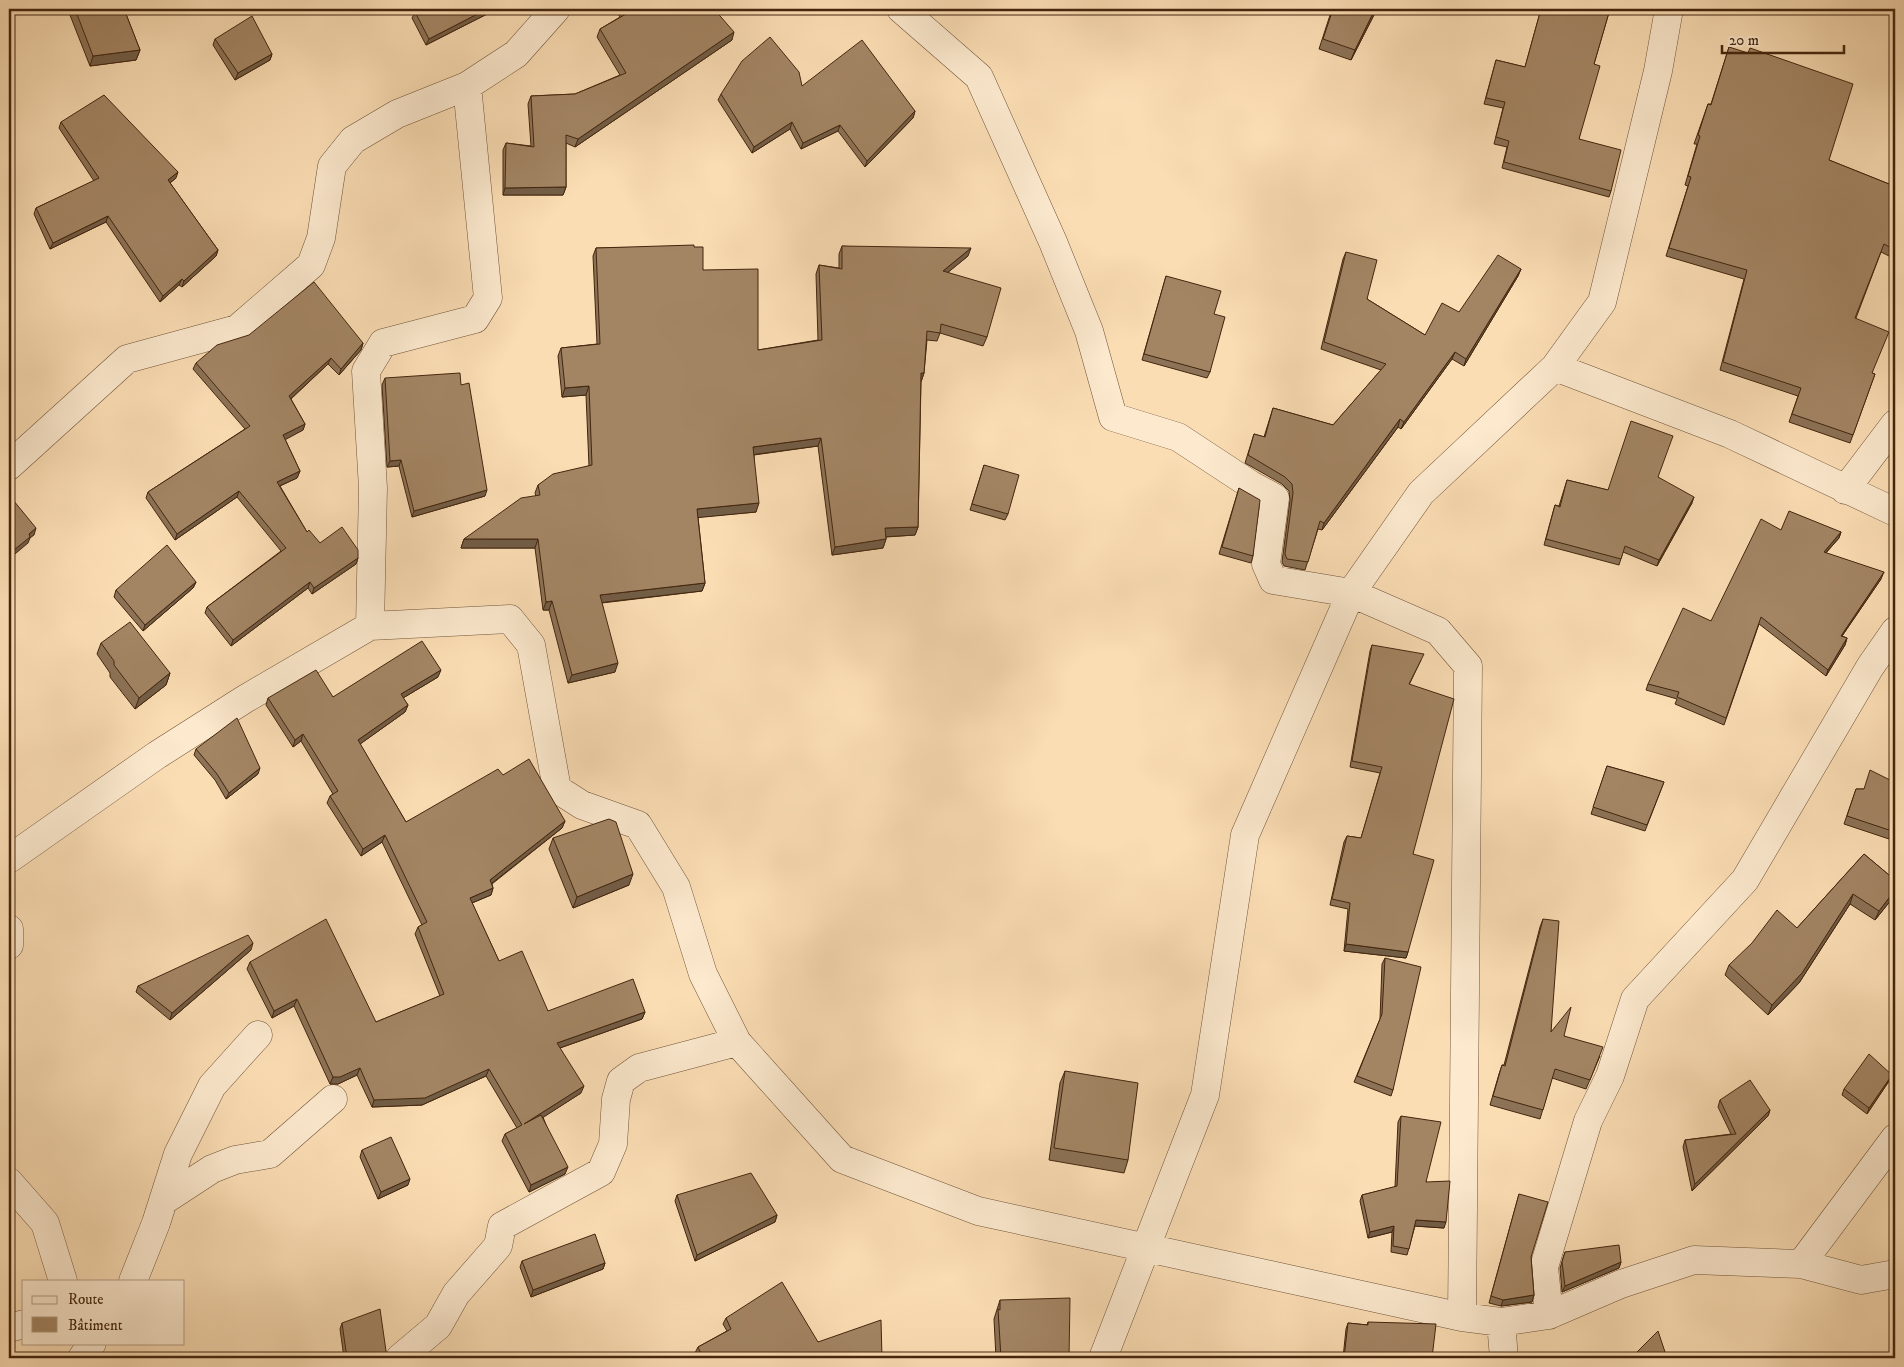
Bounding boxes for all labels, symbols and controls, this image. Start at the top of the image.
scale bar [1722,22,1844,54]
text: 20 m [1729,31,1759,50]
legend [22,1280,185,1344]
text: Route [68,1290,103,1309]
text: Bâtiment [68,1316,123,1335]

